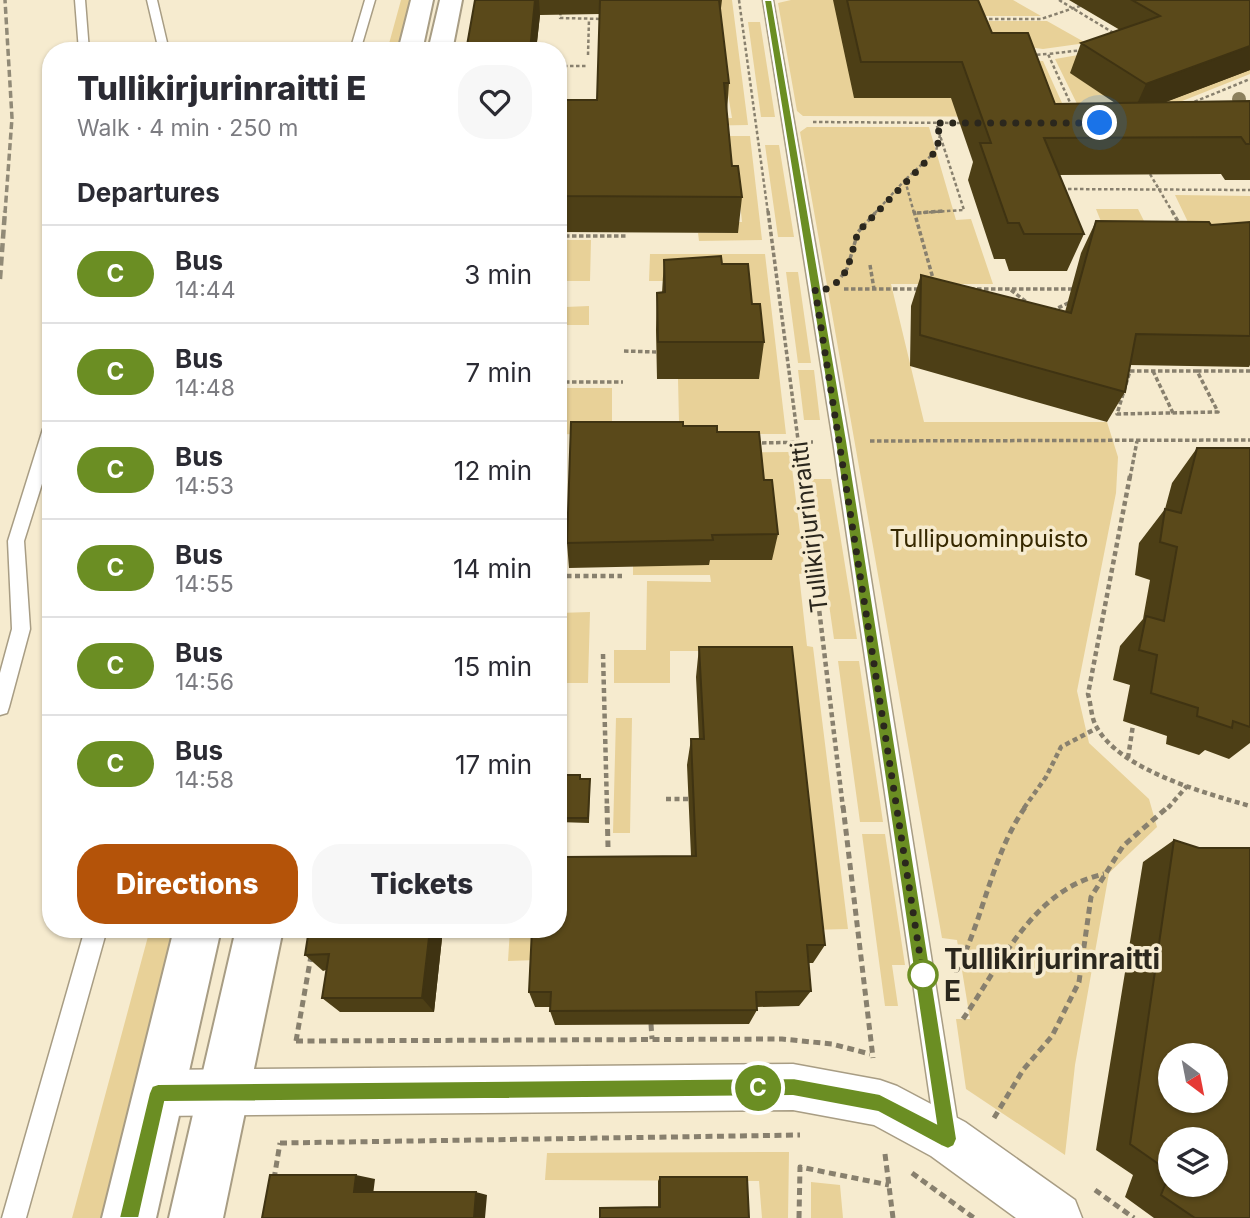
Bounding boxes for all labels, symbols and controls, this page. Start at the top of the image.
button: heart [458,65,532,139]
text: Tullikirjurinraitti E [77,68,366,108]
your location [1082,105,1117,140]
text: Walk · 4 min · 250 m [77,114,299,142]
text: Departures [77,177,220,208]
text: Bus [175,245,223,276]
text: C [107,259,124,288]
text: 3 min [464,259,532,290]
text: 14:44 [175,276,236,304]
text: Bus [175,343,223,374]
text: C [107,357,124,386]
text: 7 min [466,357,532,388]
text: 14:48 [175,374,235,402]
street label: Tullikirjurinraitti [784,440,834,614]
text: Bus [175,441,223,472]
text: C [107,455,124,484]
text: 12 min [454,455,532,486]
text: 14:53 [175,472,234,500]
park label: Tullipuominpuisto [889,524,1089,553]
text: Bus [175,539,223,570]
text: C [107,553,124,582]
text: 14 min [453,553,532,584]
text: 14:55 [175,570,234,598]
text: Bus [175,637,223,668]
text: C [107,651,124,680]
text: 15 min [454,651,532,682]
text: 14:56 [175,668,234,696]
text: Bus [175,735,223,766]
text: C [107,749,124,778]
text: 17 min [455,749,532,780]
text: 14:58 [175,766,234,794]
button: Directions [77,844,298,924]
button: Tickets [312,844,532,924]
place label: Tullikirjurinraitti E [944,942,1160,1008]
marker: Tullikirjurinraitti E [908,960,938,990]
north arrow [1158,1043,1228,1113]
map controls [1158,1043,1228,1197]
line badge: C [735,1065,781,1111]
text: C [749,1073,767,1102]
button: layers [1158,1127,1228,1197]

